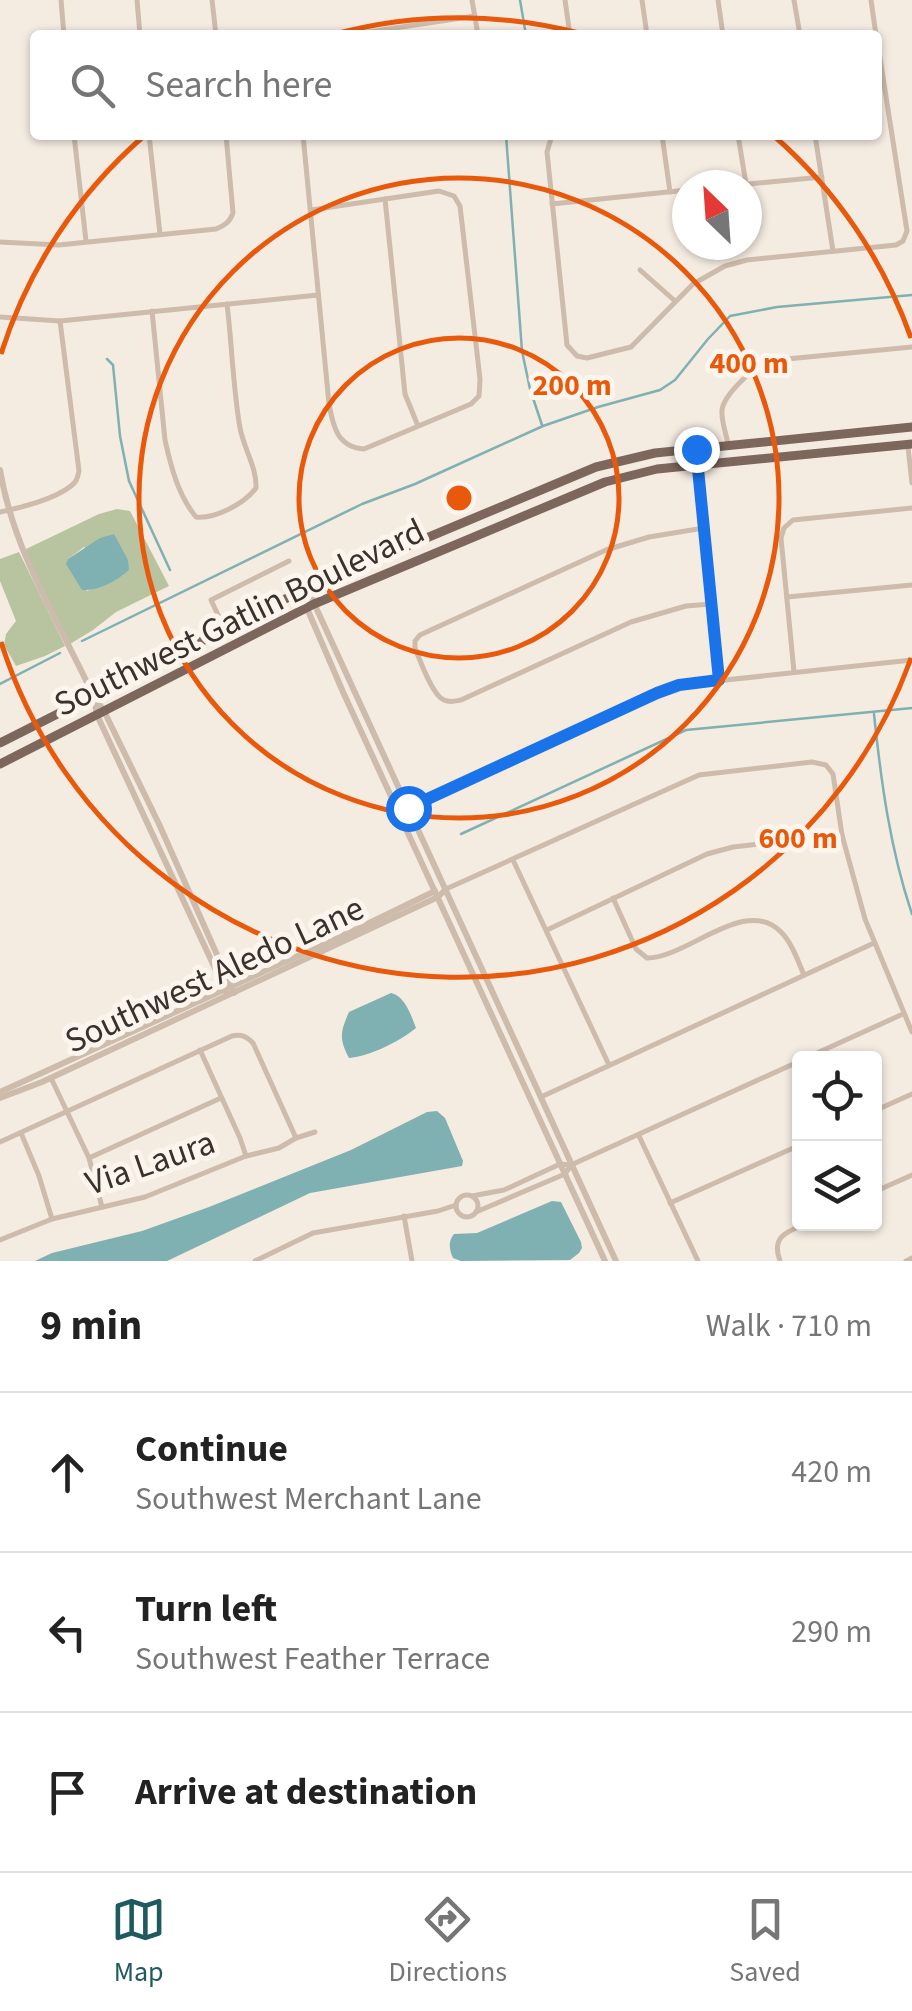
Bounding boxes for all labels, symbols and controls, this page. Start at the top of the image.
search box [30,30,882,140]
icon: search [65,58,120,113]
text: Search here [145,58,332,112]
north arrow [672,170,762,260]
text: 400 m [709,342,789,385]
text: 200 m [532,364,612,407]
route end [674,427,720,473]
centre of rings [441,480,477,516]
street label: Southwest Gatlin Boulevard [46,506,433,729]
route start [386,786,432,832]
text: 600 m [758,817,838,860]
street label: Southwest Aledo Lane [57,884,372,1066]
map controls [792,1051,882,1231]
button: locate [792,1051,882,1141]
street label: Via Laura [79,1118,222,1208]
button: layers [792,1141,882,1231]
text: 9 min [40,1296,142,1356]
text: Walk · 710 m [706,1303,872,1349]
text: Continue [135,1422,288,1476]
icon: ahead [40,1445,95,1500]
text: 420 m [791,1449,872,1495]
text: Southwest Merchant Lane [135,1476,482,1522]
text: Turn left [135,1582,277,1636]
icon: left [40,1605,95,1660]
text: 290 m [791,1609,872,1655]
text: Southwest Feather Terrace [135,1636,490,1682]
icon: arrive [40,1765,95,1820]
text: Arrive at destination [135,1765,477,1819]
tab: Map [111,1892,166,1992]
tab: Directions [389,1892,507,1992]
tab: Saved [729,1892,801,1992]

